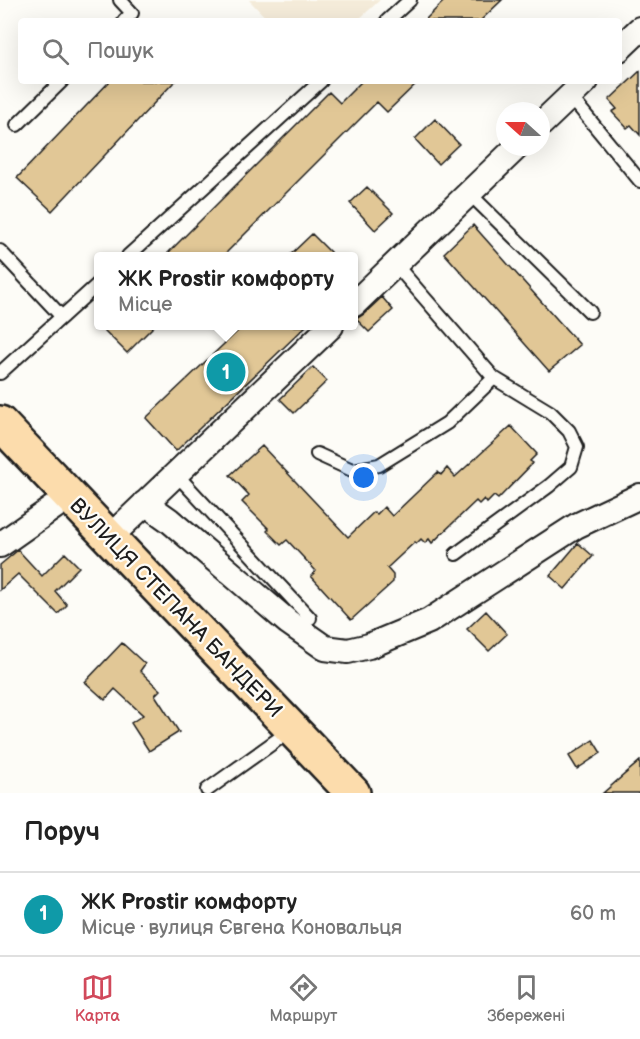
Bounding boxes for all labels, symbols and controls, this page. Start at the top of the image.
search box [18,18,622,84]
icon: search [39,35,72,68]
text: Пошук [87,38,154,65]
north arrow [496,102,550,156]
popup [94,252,358,330]
text: ЖК Prostir комфорту [118,266,334,293]
text: Місце [118,293,172,317]
pin: 1 [206,350,246,394]
your location [349,463,378,492]
street label: ВУЛИЦЯ СТЕПАНА БАНДЕРИ [64,493,288,723]
text: Поруч [24,817,100,848]
text: ЖК Prostir комфорту [81,889,297,916]
text: 1 [39,902,48,926]
text: 60 m [570,902,616,926]
text: Місце · вулиця Євгена Коновальця [81,916,402,940]
tab: Карта [75,971,120,1026]
tab: Маршрут [269,971,338,1026]
tab: Збережені [487,971,565,1026]

